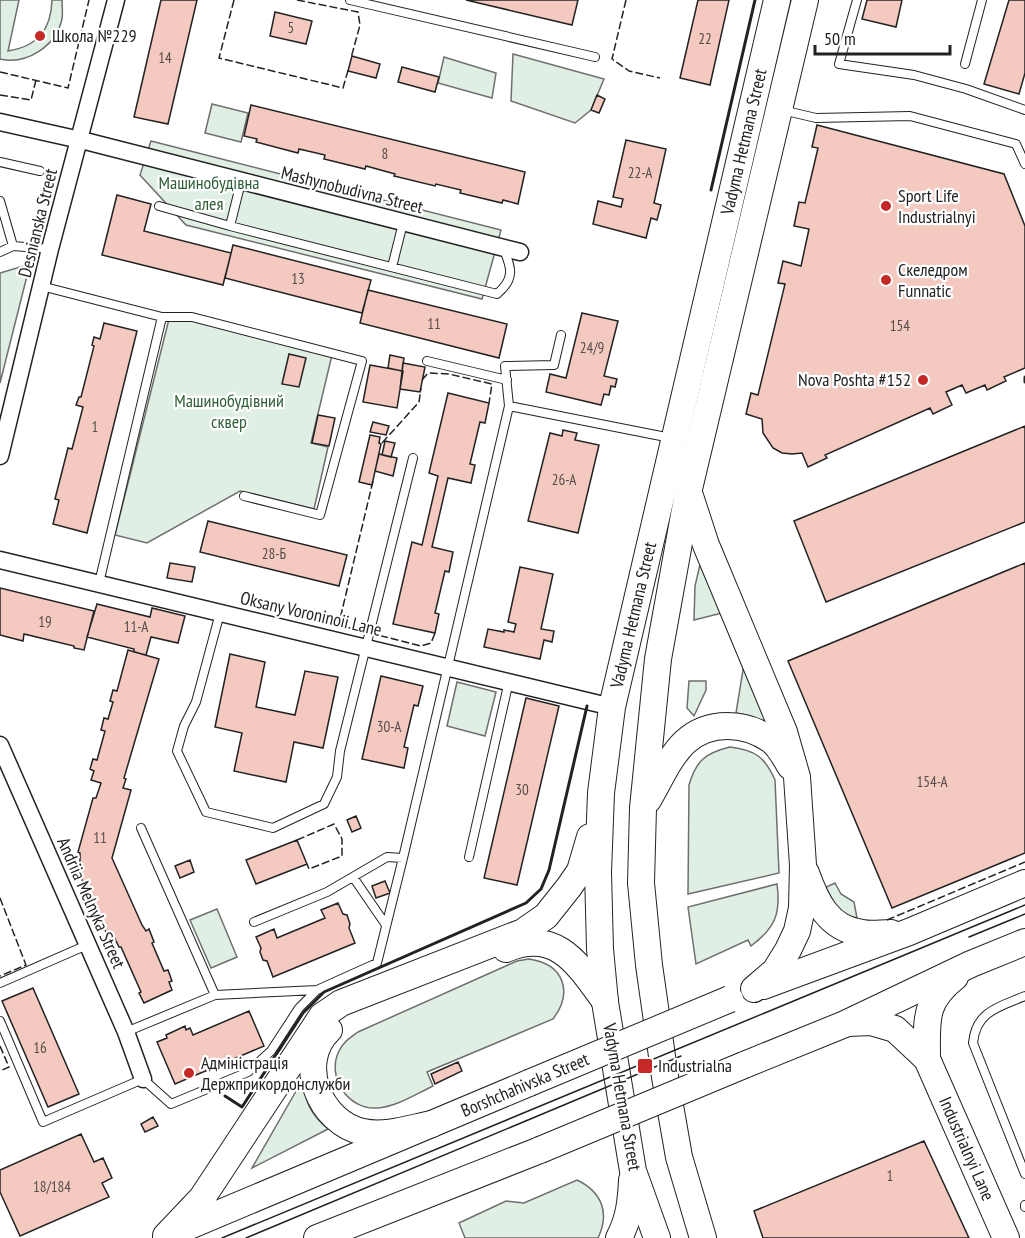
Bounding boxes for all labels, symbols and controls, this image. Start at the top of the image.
house number: 5 [288,18,294,37]
scale bar [815,18,950,56]
place label: Школа №229 [52,24,137,47]
text: 50 m [824,27,856,50]
marker: Школа №229 [33,29,47,43]
house number: 22 [698,29,712,48]
house number: 14 [158,48,172,67]
street label: Vadyma Hetmana Street [715,66,772,218]
house number: 8 [382,144,388,163]
street label: Mashynobudivna Street [279,161,426,218]
house number: 22-А [628,163,653,182]
street label: Desnianska Street [13,166,62,280]
park label: Машинобудівна алея [158,171,260,215]
place label: Sport Life Industrialnyi [898,184,976,228]
marker: Sport Life Industrialnyi [879,199,893,213]
place label: Скеледром Funnatic [898,258,968,302]
house number: 13 [291,269,305,288]
marker: Скеледром Funnatic [879,273,893,287]
house number: 11 [427,314,441,333]
house number: 154 [890,316,910,335]
house number: 24/9 [580,338,604,357]
place label: Nova Poshta #152 [798,368,911,391]
marker: Nova Poshta #152 [916,373,930,387]
park label: Машинобудівний сквер [174,389,284,433]
house number: 1 [92,417,98,436]
house number: 26-А [552,470,577,489]
street label: Vadyma Hetmana Street [605,539,661,691]
house number: 28-Б [262,544,287,563]
street label: Oksany Voroninoii Lane [238,586,384,641]
house number: 19 [38,612,52,631]
house number: 11-А [124,617,149,636]
house number: 30-А [377,717,402,736]
house number: 154-А [916,772,949,791]
house number: 30 [515,780,529,799]
house number: 11 [93,828,107,847]
street label: Andriia Melnyka Street [52,834,131,972]
street label: Vadyma Hetmana Street [598,1020,647,1172]
house number: 16 [33,1038,47,1057]
street label: Borshchahivska Street [457,1047,592,1122]
place label: Адміністрація Держприкордонслужби [201,1051,350,1095]
place label: Industrialna [658,1054,732,1077]
marker: Industrialna [636,1057,654,1075]
marker: Адміністрація Держприкордонслужби [182,1066,196,1080]
street label: Industrialnyi Lane [934,1093,1000,1204]
house number: 1 [887,1166,893,1185]
house number: 18/184 [33,1177,71,1196]

